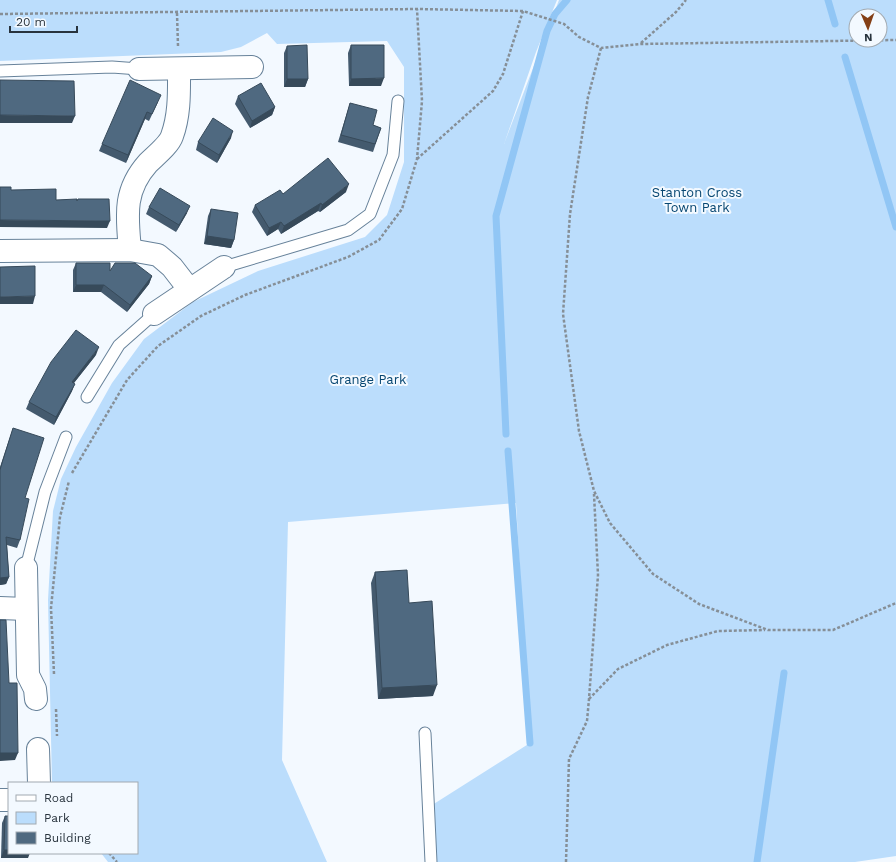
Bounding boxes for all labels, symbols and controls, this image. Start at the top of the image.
scale bar [10,8,77,34]
north arrow [848,8,888,48]
text: 20 m [16,15,46,29]
text: N [864,31,873,44]
park label: Stanton Cross Town Park [652,185,742,215]
park label: Grange Park [330,372,407,387]
legend [8,782,138,854]
text: Road [44,791,73,805]
text: Park [44,811,70,825]
text: Building [44,831,91,845]

